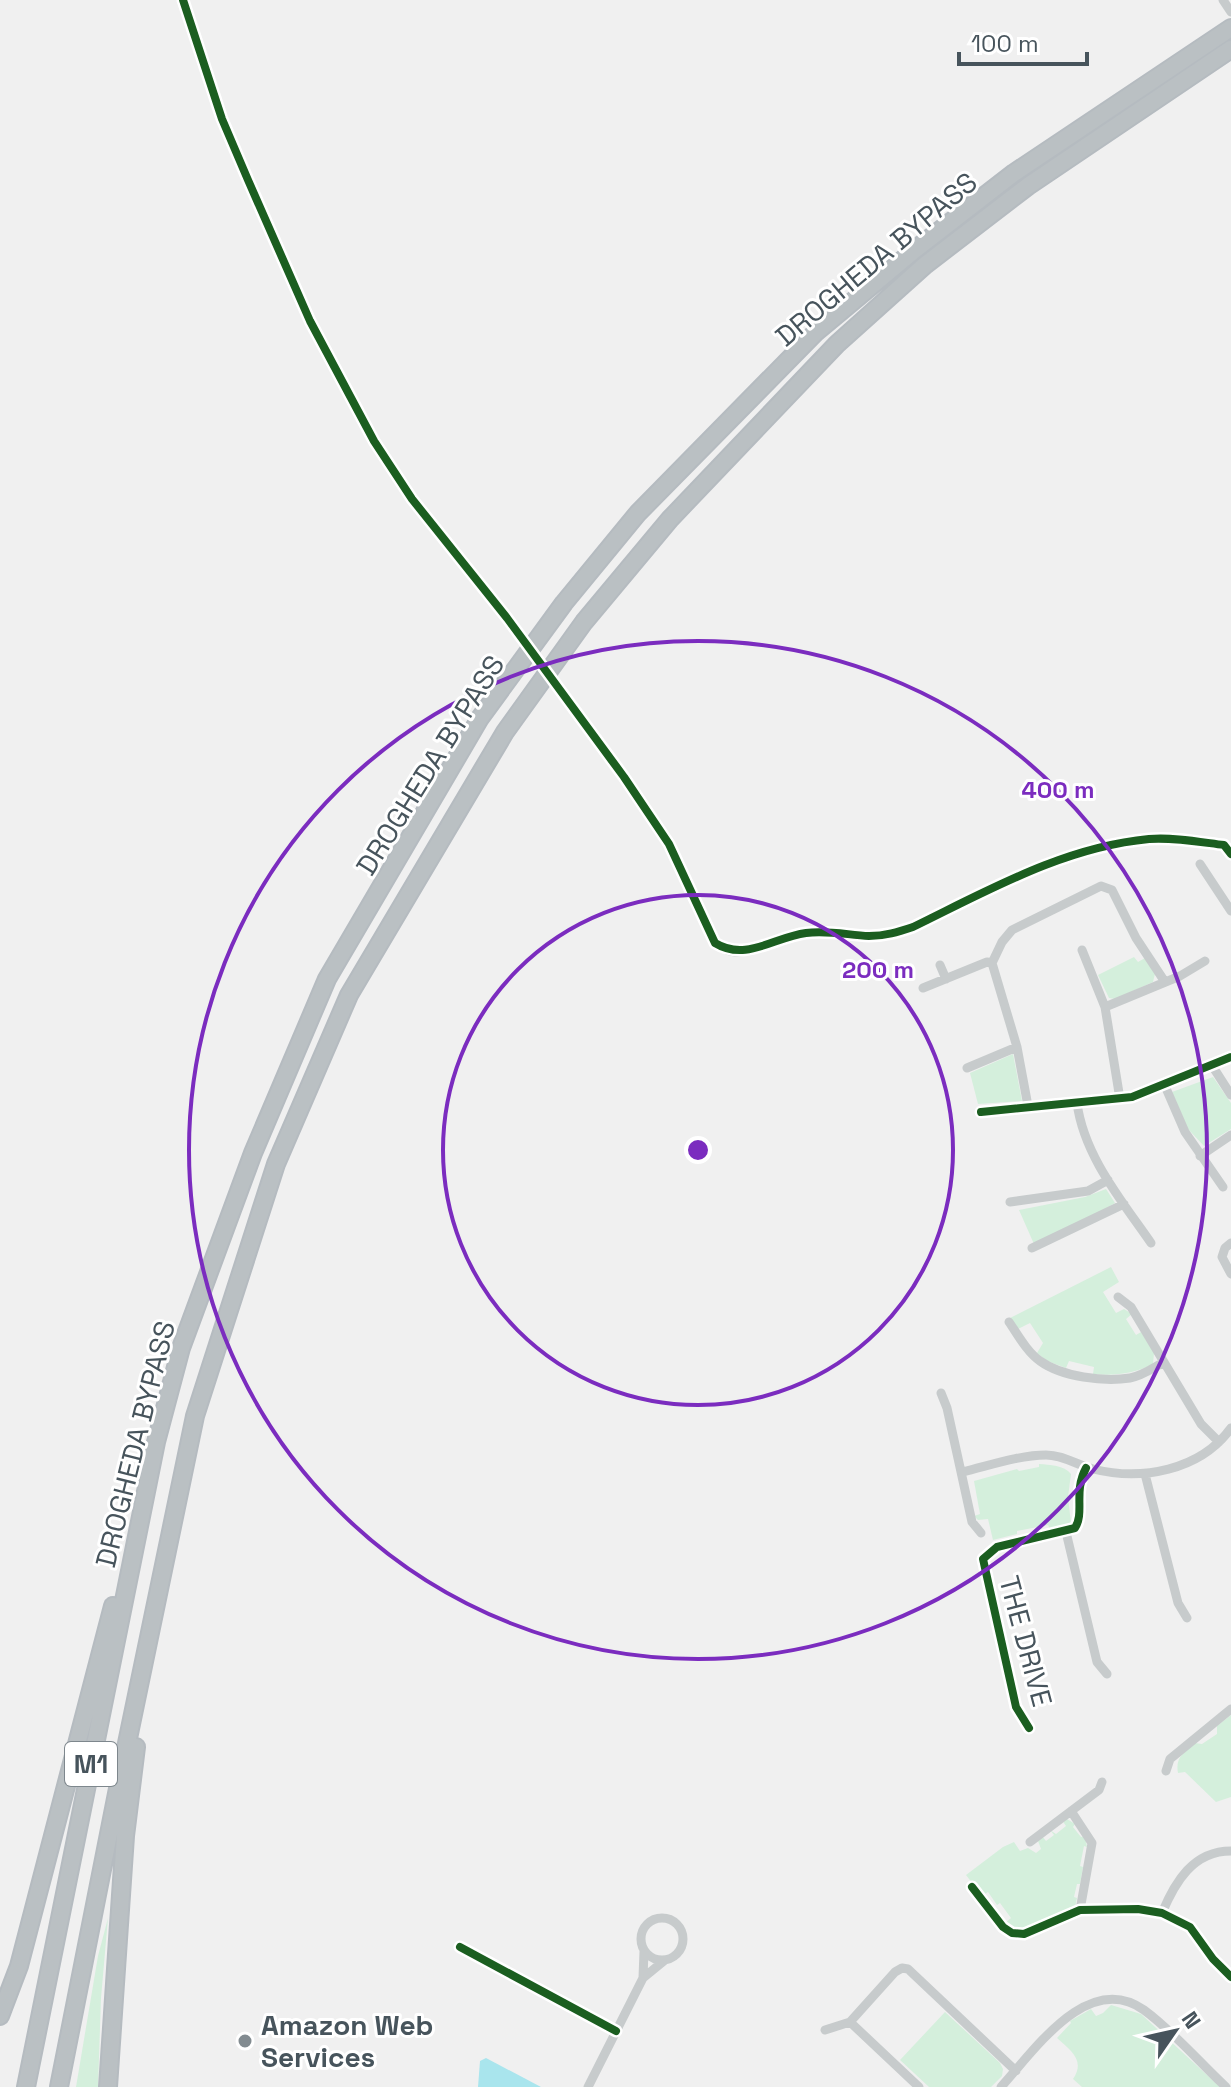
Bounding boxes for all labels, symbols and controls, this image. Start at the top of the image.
scale bar [959,16,1087,66]
text: 100 m [971,28,1039,59]
street label: DROGHEDA BYPASS [768,164,984,354]
street label: DROGHEDA BYPASS [348,648,512,882]
text: 400 m [1022,774,1094,805]
text: 200 m [842,954,914,985]
centre of rings [684,1136,712,1164]
street label: DROGHEDA BYPASS [87,1317,183,1571]
street label: THE DRIVE [991,1572,1061,1710]
road number: M1 [65,1742,117,1786]
north arrow [1135,1991,1215,2071]
text: N [1176,2006,1207,2034]
place label: Amazon Web Services [261,2007,433,2075]
marker: Amazon Web Services [236,2032,254,2050]

